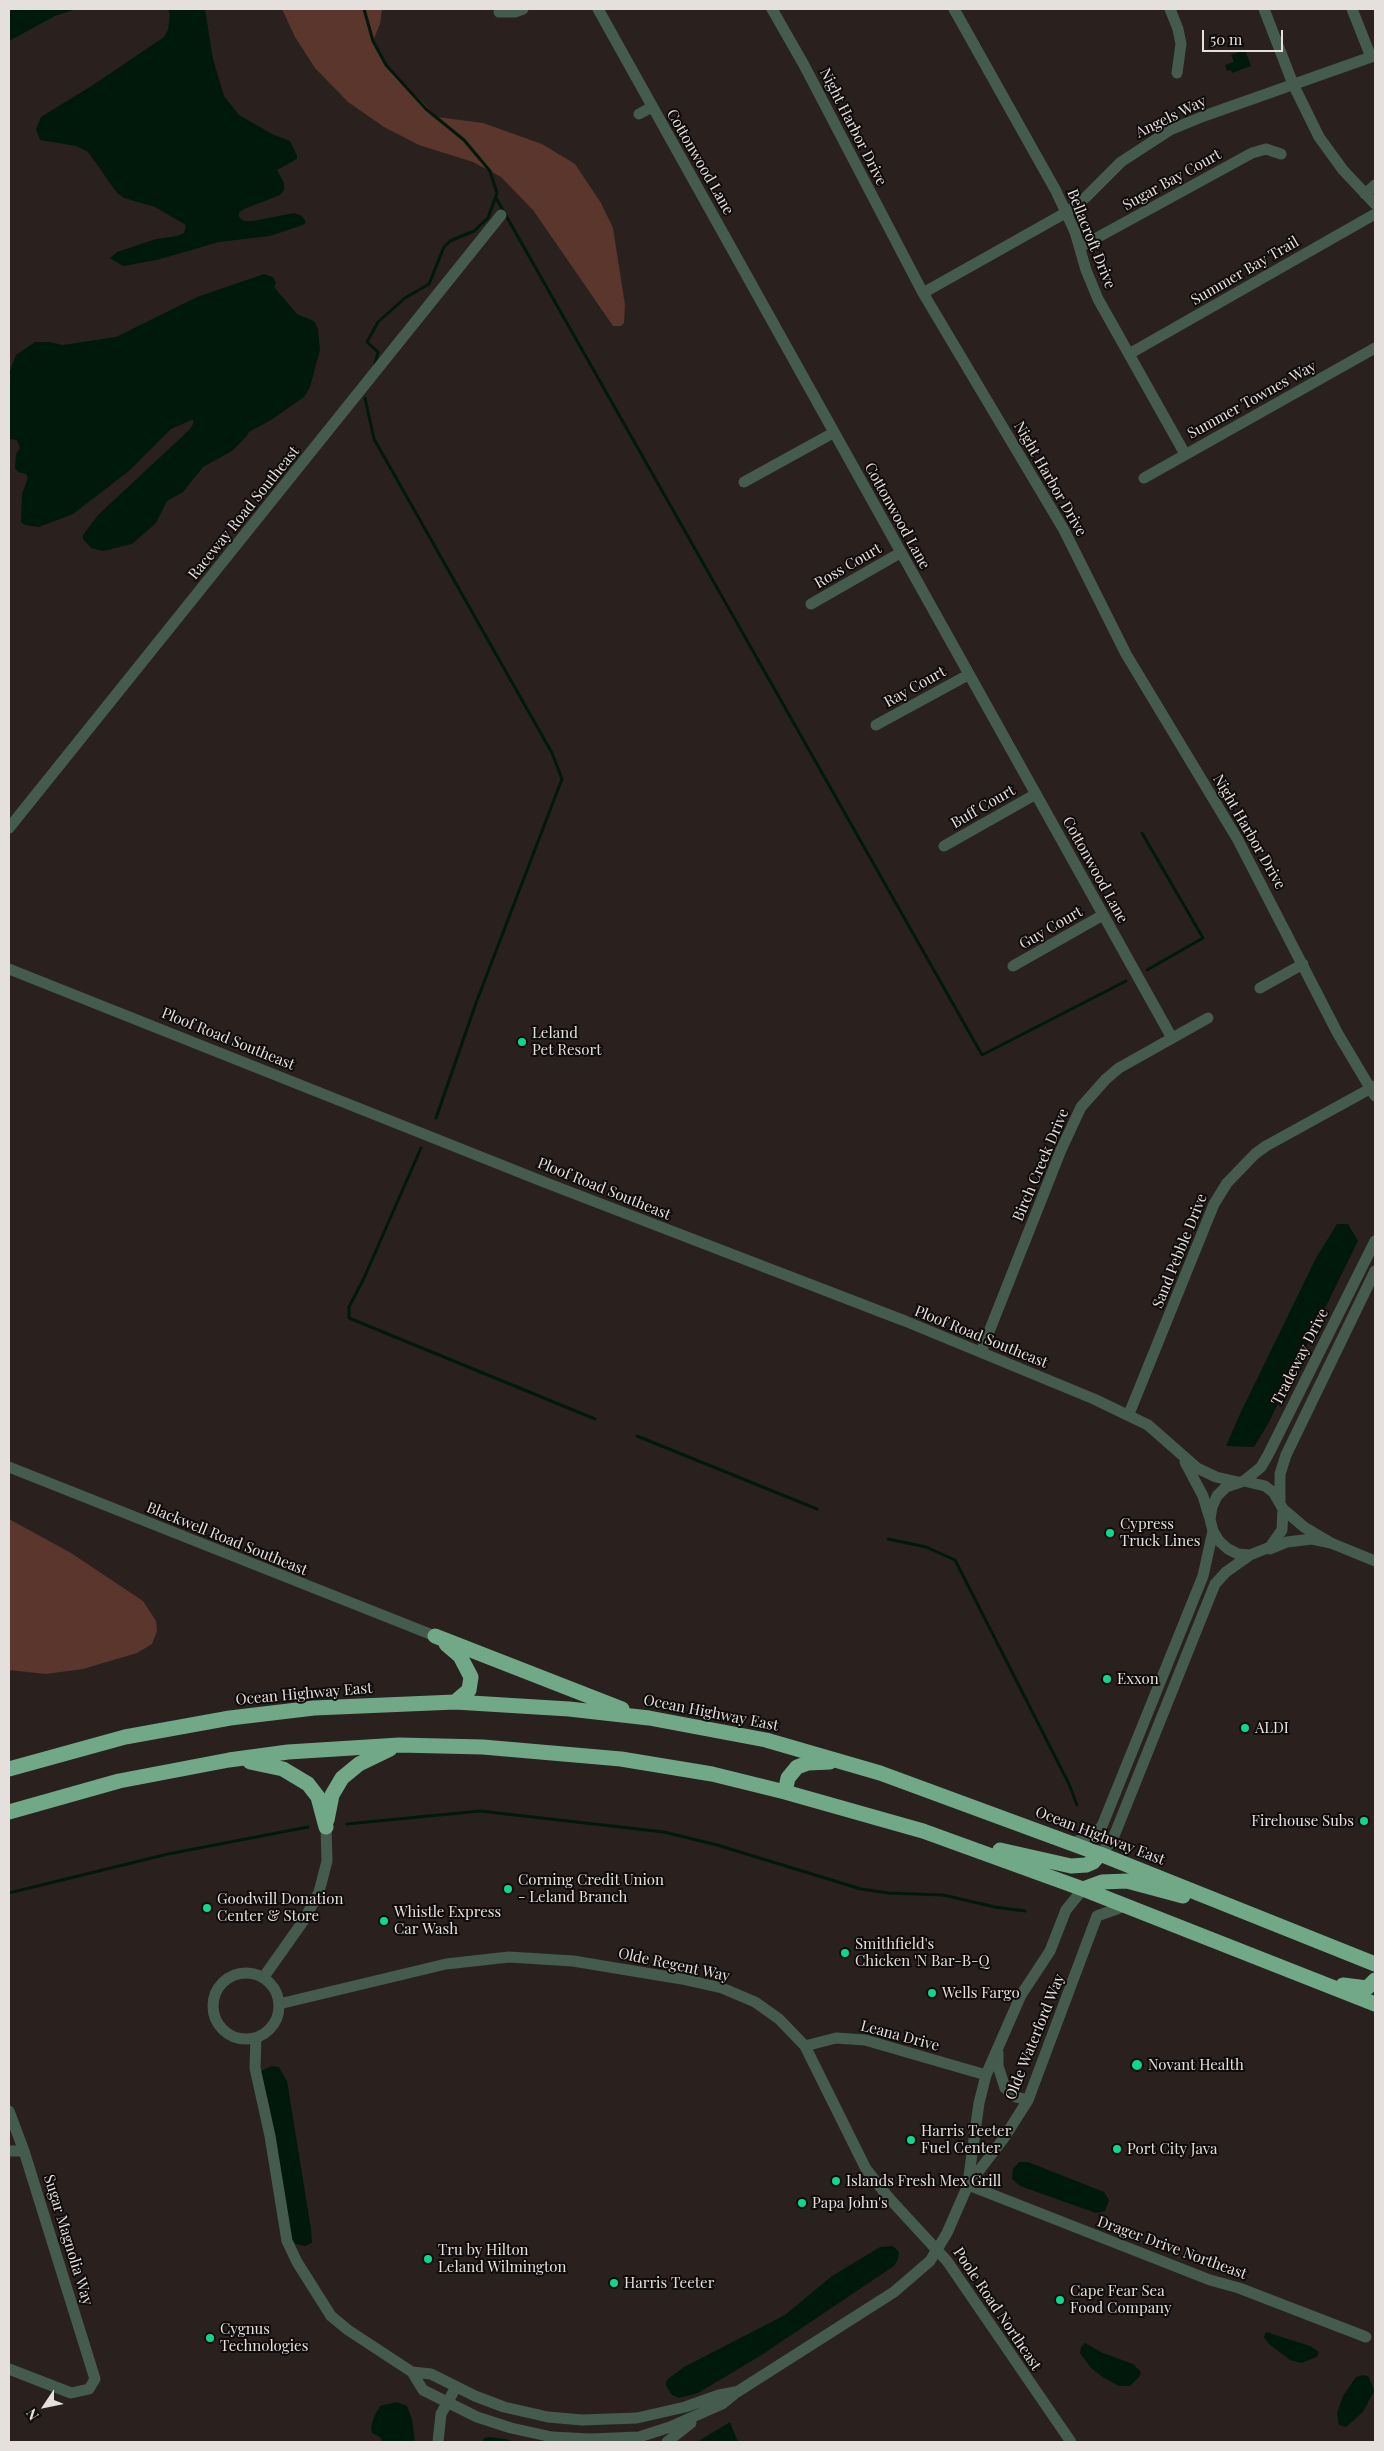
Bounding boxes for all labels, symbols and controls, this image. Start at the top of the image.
scale bar [1204,20,1285,52]
text: 50 m [1210,29,1242,49]
street label: Night Harbor Drive [816,65,890,189]
street label: Angels Way [1133,92,1209,142]
street label: Cottonwood Lane [663,106,737,218]
street label: Sugar Bay Court [1120,146,1224,214]
street label: Bellacroft Drive [1063,187,1119,291]
street label: Summer Bay Trail [1188,233,1302,309]
street label: Summer Townes Way [1184,357,1320,443]
street label: Night Harbor Drive [1010,418,1090,540]
street label: Raceway Road Southeast [185,443,303,583]
street label: Cottonwood Lane [860,460,934,572]
street label: Ross Court [811,540,885,592]
street label: Ray Court [881,663,949,711]
street label: Night Harbor Drive [1209,771,1289,893]
street label: Buff Court [948,781,1018,833]
street label: Cottonwood Lane [1058,814,1132,926]
street label: Guy Court [1016,903,1086,953]
street label: Ploof Road Southeast [159,1004,297,1074]
place label: Leland Pet Resort [532,1024,601,1059]
marker: Leland Pet Resort [516,1036,528,1048]
street label: Birch Creek Drive [1009,1106,1073,1224]
street label: Ploof Road Southeast [535,1154,673,1224]
street label: Sand Pebble Drive [1149,1191,1211,1311]
street label: Ploof Road Southeast [912,1302,1050,1372]
street label: Tradeway Drive [1268,1305,1332,1409]
street label: Blackwell Road Southeast [144,1498,310,1580]
place label: Cypress Truck Lines [1120,1515,1200,1550]
marker: Cypress Truck Lines [1104,1527,1116,1539]
place label: Exxon [1117,1670,1159,1688]
marker: Exxon [1101,1673,1113,1685]
street label: Ocean Highway East [235,1679,373,1709]
street label: Ocean Highway East [642,1691,780,1735]
place label: ALDI [1255,1719,1289,1737]
marker: ALDI [1239,1722,1251,1734]
street label: Ocean Highway East [1033,1803,1167,1869]
place label: Firehouse Subs [1251,1812,1354,1830]
marker: Firehouse Subs [1358,1815,1370,1827]
place label: Corning Credit Union - Leland Branch [518,1871,664,1906]
marker: Corning Credit Union - Leland Branch [502,1883,514,1895]
place label: Goodwill Donation Center & Store [217,1890,343,1925]
marker: Goodwill Donation Center & Store [201,1902,213,1914]
place label: Whistle Express Car Wash [394,1903,501,1938]
marker: Whistle Express Car Wash [378,1915,390,1927]
place label: Smithfield's Chicken 'N Bar-B-Q [855,1935,990,1970]
street label: Olde Regent Way [617,1944,731,1986]
marker: Smithfield's Chicken 'N Bar-B-Q [839,1947,851,1959]
street label: Olde Waterford Way [1001,1971,1069,2103]
place label: Wells Fargo [942,1984,1020,2002]
marker: Wells Fargo [926,1987,938,1999]
street label: Leana Drive [859,2017,941,2055]
place label: Novant Health [1148,2056,1244,2074]
marker: Novant Health [1130,2058,1144,2072]
place label: Harris Teeter Fuel Center [921,2122,1011,2157]
marker: Harris Teeter Fuel Center [905,2134,917,2146]
place label: Port City Java [1127,2140,1218,2158]
marker: Port City Java [1111,2143,1123,2155]
place label: Islands Fresh Mex Grill [846,2172,1001,2190]
street label: Sugar Magnolia Way [40,2173,96,2307]
marker: Islands Fresh Mex Grill [830,2175,842,2187]
place label: Papa John's [812,2194,888,2212]
marker: Papa John's [796,2197,808,2209]
street label: Drager Drive Northeast [1095,2213,1249,2283]
place label: Tru by Hilton Leland Wilmington [438,2241,566,2276]
street label: Poole Road Northeast [949,2244,1045,2374]
marker: Tru by Hilton Leland Wilmington [422,2253,434,2265]
place label: Harris Teeter [624,2274,714,2292]
marker: Harris Teeter [608,2277,620,2289]
place label: Cape Fear Sea Food Company [1070,2282,1171,2317]
marker: Cape Fear Sea Food Company [1054,2294,1066,2306]
place label: Cygnus Technologies [220,2320,308,2355]
marker: Cygnus Technologies [204,2332,216,2344]
north arrow [20,2381,70,2431]
text: N [21,2405,43,2424]

